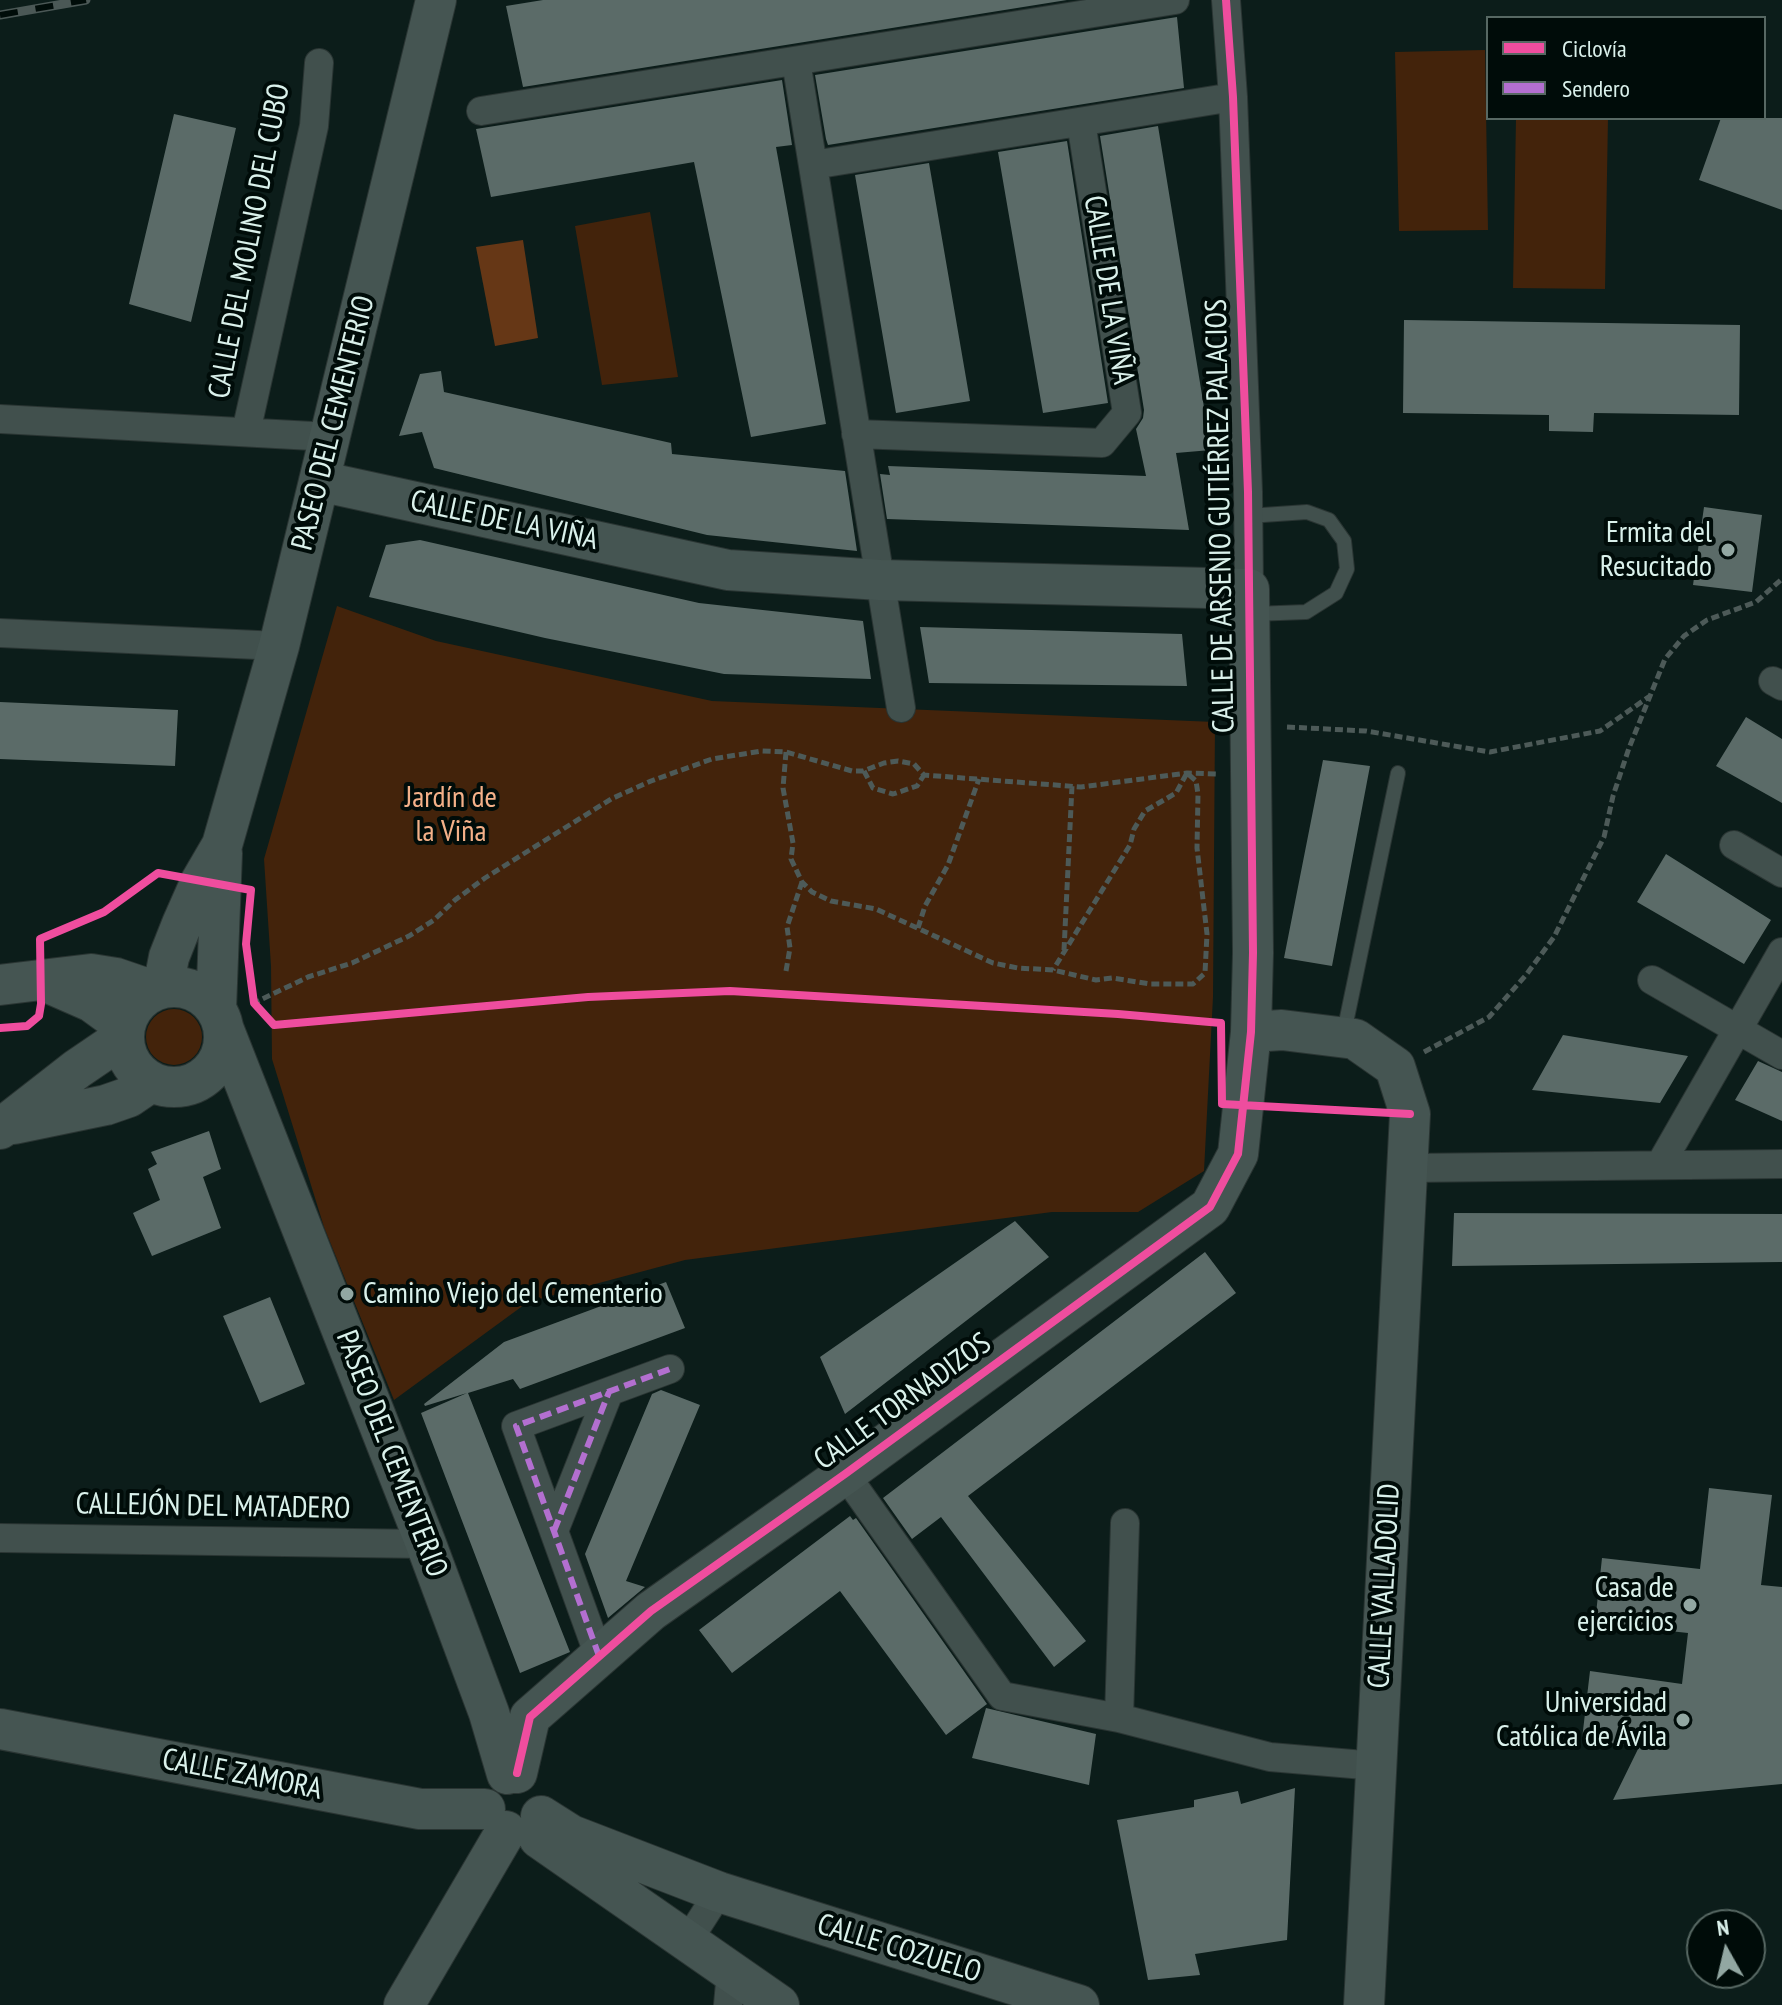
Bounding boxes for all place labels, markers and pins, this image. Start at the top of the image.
place label: Ermita del Resucitado [1600,515,1712,586]
marker: Ermita del Resucitado [1719,541,1737,559]
place label: Camino Viejo del Cementerio [363,1276,663,1312]
marker: Camino Viejo del Cementerio [338,1285,356,1303]
place label: Casa de ejercicios [1577,1570,1674,1640]
marker: Casa de ejercicios [1681,1596,1699,1614]
place label: Universidad Católica de Ávila [1496,1685,1667,1756]
marker: Universidad Católica de Ávila [1674,1711,1692,1729]

